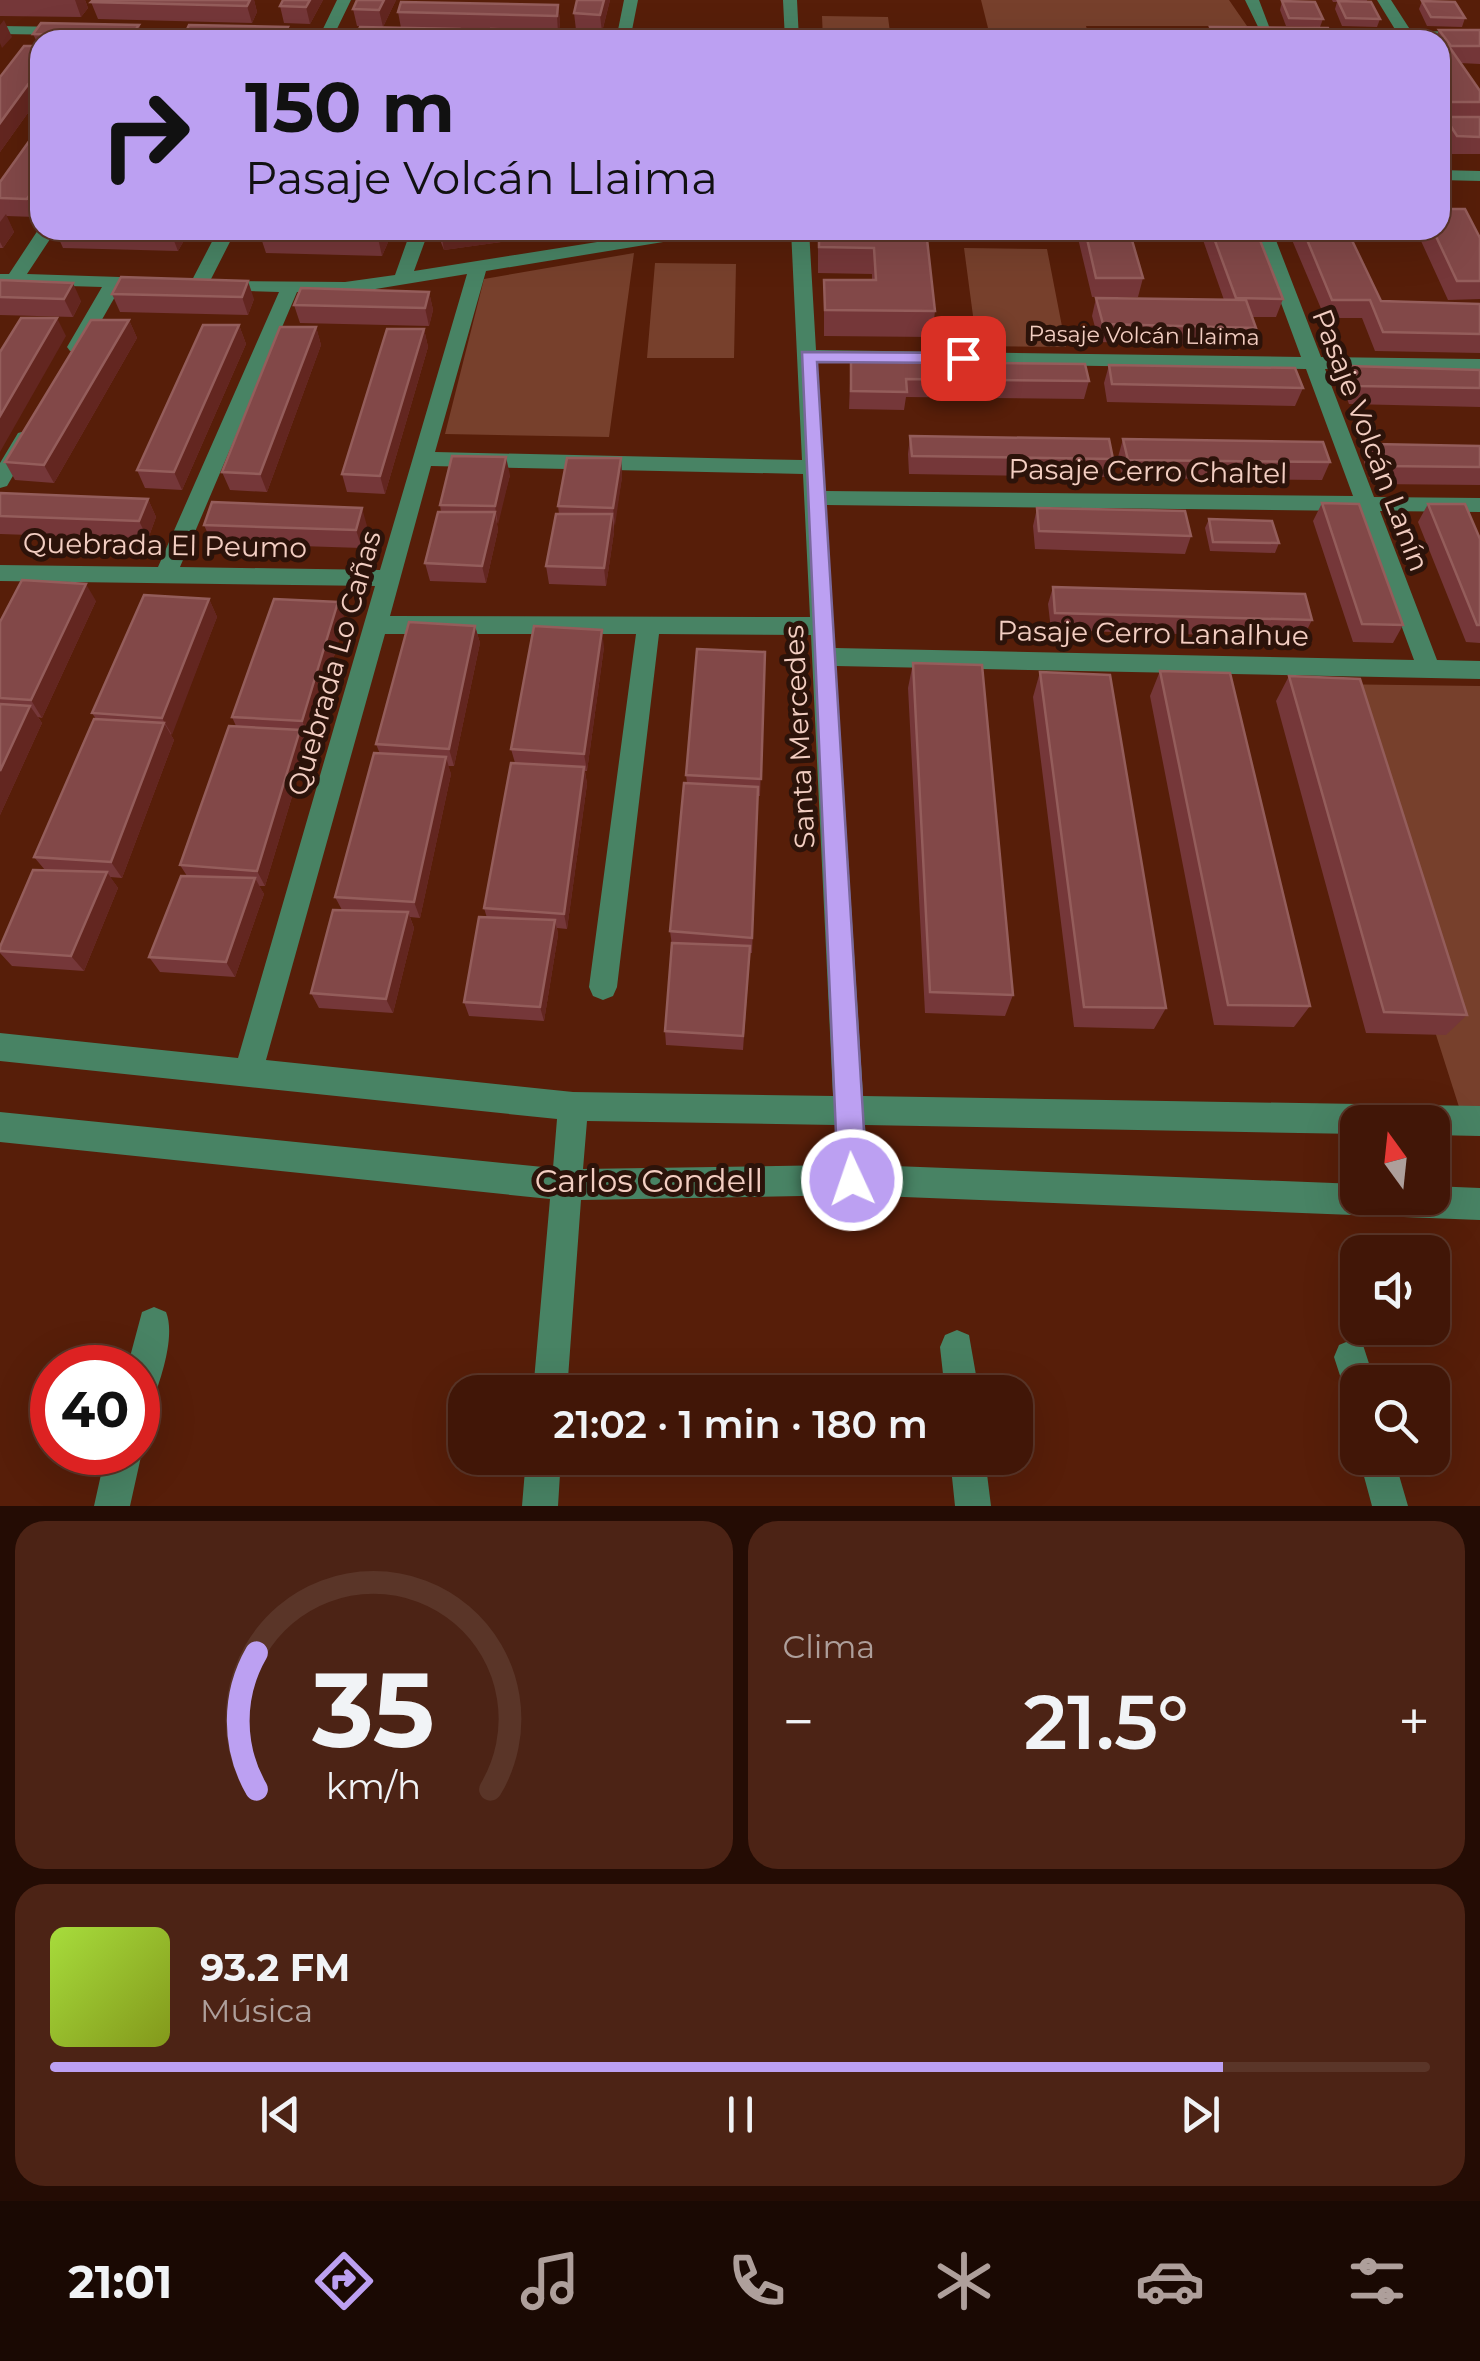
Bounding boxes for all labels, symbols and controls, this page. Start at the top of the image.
text: 150 m [245,64,455,150]
icon: right [80,70,210,200]
text: Pasaje Volcán Llaima [245,150,718,205]
street label: Pasaje Volcán Lanín [1305,304,1437,576]
pin [921,316,1006,401]
street label: Pasaje Volcán Llaima [1028,320,1260,351]
icon: arrive [936,331,991,386]
street label: Pasaje Cerro Chaltel [1008,452,1288,490]
street label: Quebrada El Peumo [23,526,307,564]
street label: Quebrada Lo Cañas [280,527,388,799]
street label: Pasaje Cerro Lanalhue [997,613,1309,653]
street label: Santa Mercedes [776,624,822,850]
north arrow [1340,1105,1450,1215]
map controls [1340,1105,1450,1475]
position arrow [800,1128,904,1232]
street label: Carlos Condell [535,1161,763,1200]
button: sound [1340,1235,1450,1345]
speed limit sign: 40 [30,1345,160,1475]
button: search [1340,1365,1450,1475]
text: 21:02 · 1 min · 180 m [553,1401,928,1448]
text: Clima [783,1627,875,1666]
text: 35 [312,1646,435,1773]
text: 21.5° [1024,1676,1189,1768]
text: − [783,1688,814,1755]
text: + [1398,1688,1430,1755]
text: km/h [326,1764,421,1808]
text: 93.2 FM [200,1944,350,1991]
text: Música [200,1991,313,2030]
icon: previous [253,2087,308,2142]
icon: pause [713,2087,768,2142]
icon: next [1173,2087,1228,2142]
icon: directions [309,2246,379,2316]
icon: music [515,2246,585,2316]
icon: phone [722,2246,792,2316]
icon: climate [929,2246,999,2316]
icon: car [1135,2246,1205,2316]
icon: filters [1342,2246,1412,2316]
text: 21:01 [68,2254,172,2309]

